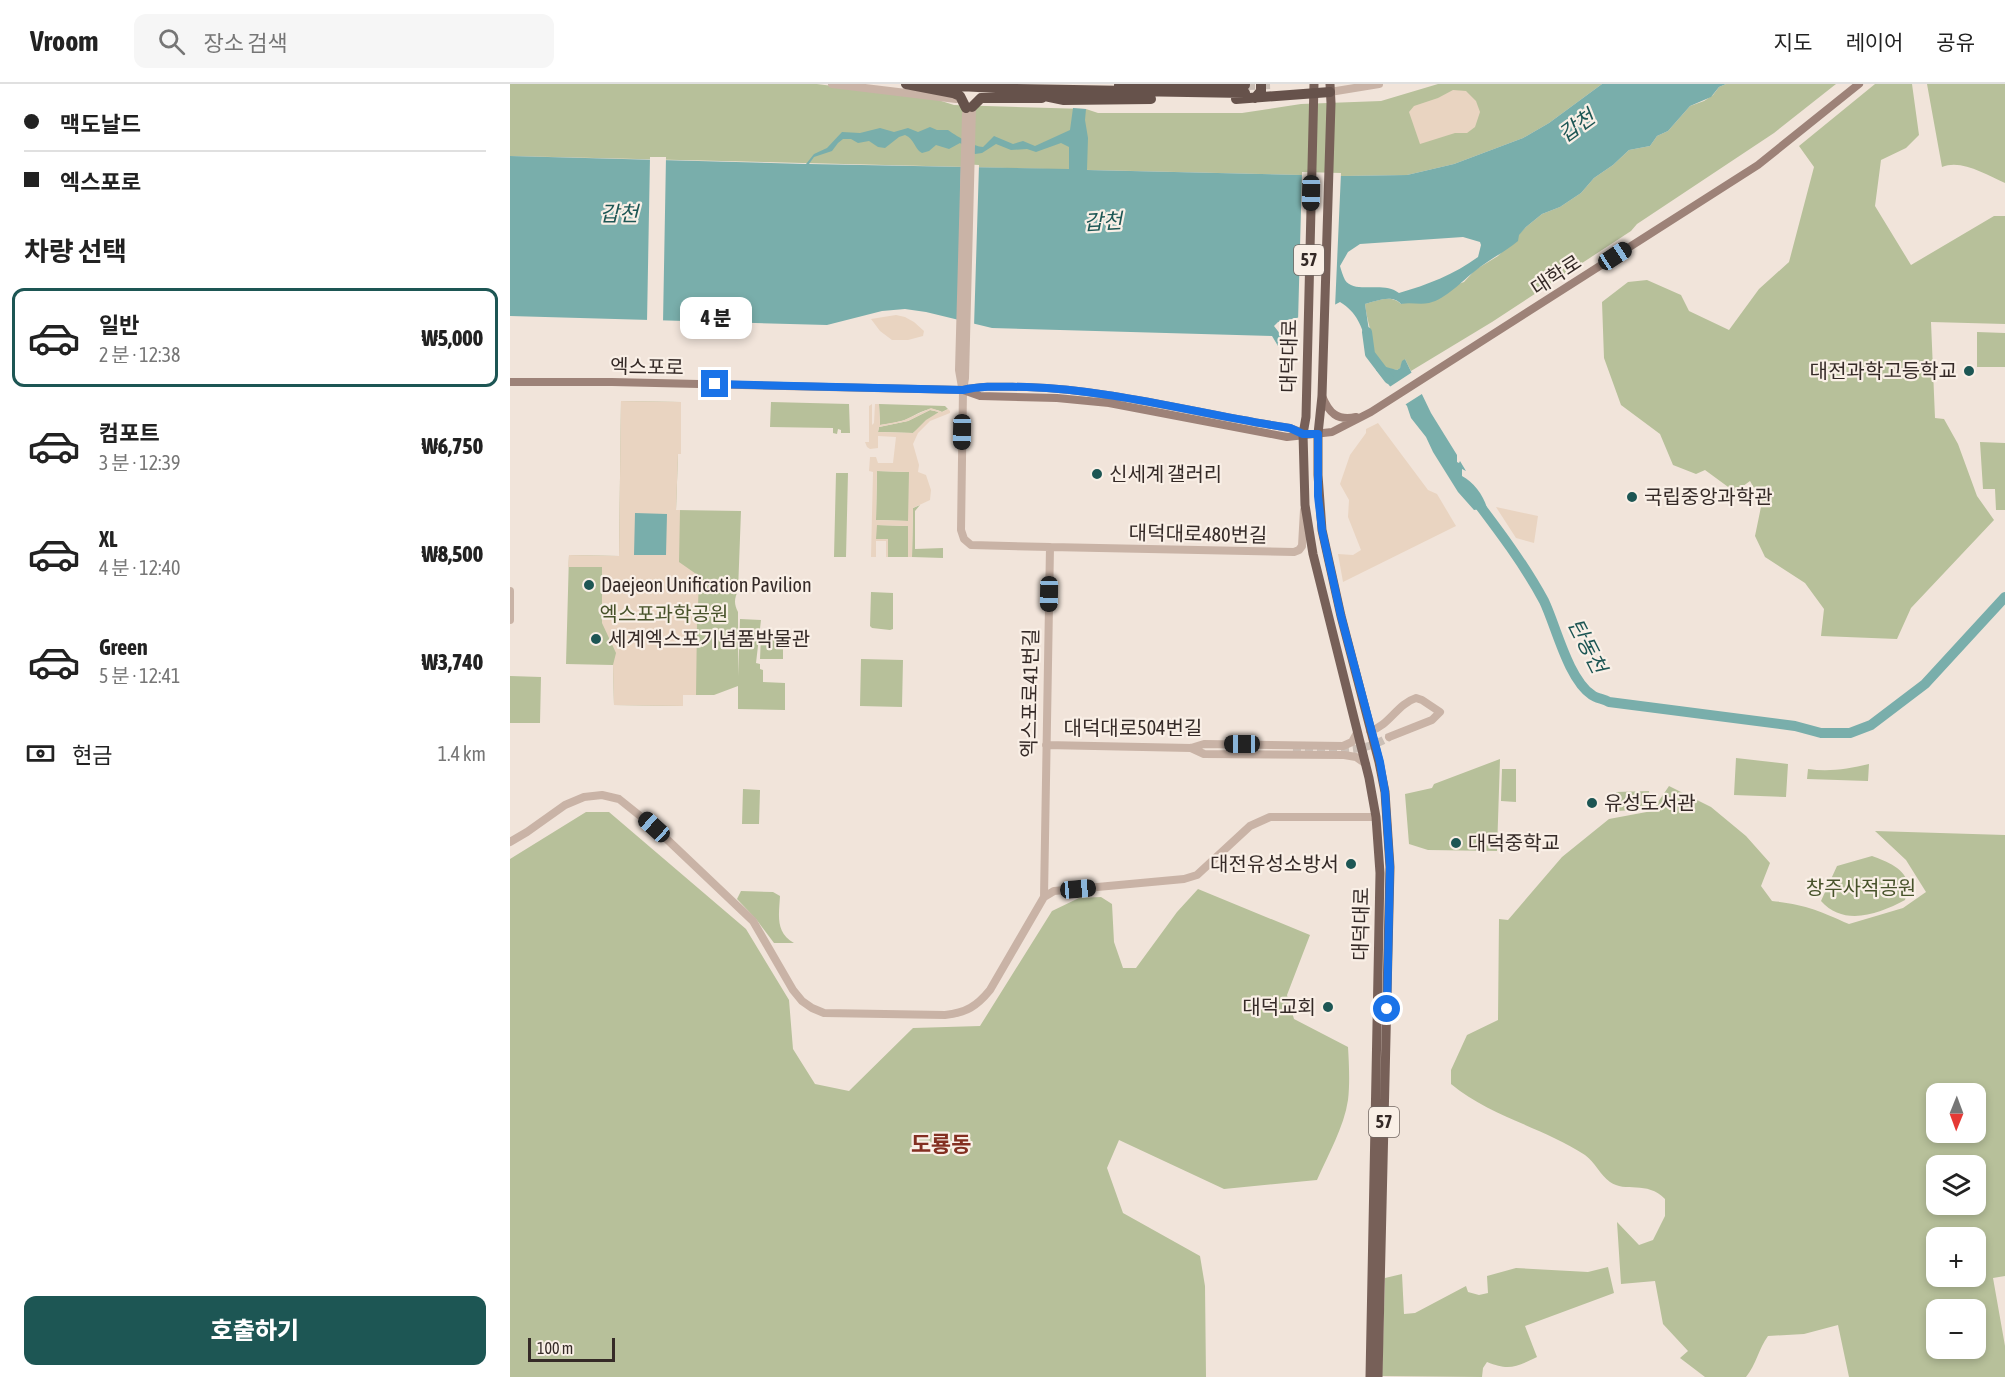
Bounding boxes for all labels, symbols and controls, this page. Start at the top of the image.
search box [134,14,554,68]
text: Vroom [30,25,98,57]
icon: search [155,25,188,58]
text: 장소 검색 [203,30,287,56]
text: 지도 [1774,30,1812,54]
text: 레이어 [1845,30,1903,54]
text: 공유 [1936,30,1975,54]
water label: 갑천 [1554,103,1601,146]
text: 맥도날드 [60,111,141,137]
text: 엑스포로 [60,169,141,195]
car [1302,175,1320,211]
water label: 갑천 [600,201,641,225]
water label: 갑천 [1083,208,1126,234]
text: 차량 선택 [24,236,127,267]
car [1595,239,1635,273]
road number: 57 [1294,245,1324,275]
street label: 대학로 [1526,250,1585,299]
callout: 4 분 [679,297,751,339]
text: 4 분 [701,306,731,329]
icon: car [27,311,81,365]
text: 일반 [99,312,139,338]
street label: 대덕대로 [1276,319,1301,393]
text: ₩5,000 [422,325,483,351]
text: 2 분 · 12:38 [99,343,180,366]
street label: 엑스포로 [610,354,684,379]
place label: 대전과학고등학교 [1810,359,1957,382]
marker: 대전과학고등학교 [1962,364,1976,378]
route end [701,370,728,397]
car [953,414,971,450]
icon: car [27,419,81,473]
text: 컴포트 [99,420,160,446]
text: ₩6,750 [422,433,483,459]
text: 3 분 · 12:39 [99,451,180,474]
place label: 신세계 갤러리 [1109,462,1222,485]
marker: 신세계 갤러리 [1090,467,1104,481]
place label: 국립중앙과학관 [1644,485,1773,508]
marker: 국립중앙과학관 [1625,490,1639,504]
street label: 대덕대로480번길 [1129,521,1268,546]
text: XL [99,526,117,552]
icon: car [27,527,81,581]
text: ₩8,500 [422,541,483,567]
text: 4 분 · 12:40 [99,556,180,579]
place label: Daejeon Unification Pavilion [601,573,812,596]
car [1040,576,1058,612]
marker: Daejeon Unification Pavilion [582,578,596,592]
park label: 엑스포과학공원 [600,602,728,625]
water label: 탄동천 [1564,614,1613,679]
place label: 세계엑스포기념품박물관 [608,627,810,650]
street label: 엑스포로41번길 [1017,628,1042,758]
marker: 세계엑스포기념품박물관 [589,632,603,646]
text: Green [99,634,148,660]
icon: car [27,635,81,689]
text: ₩3,740 [422,649,483,675]
text: 5 분 · 12:41 [99,664,180,687]
street label: 대덕대로504번길 [1064,716,1202,739]
car [1224,735,1260,753]
icon: cash [24,737,57,770]
text: 현금 [72,742,112,768]
text: 1.4 km [438,742,486,765]
place label: 유성도서관 [1604,791,1696,814]
marker: 유성도서관 [1585,796,1599,810]
car [635,808,673,846]
place label: 대덕중학교 [1468,831,1560,854]
marker: 대덕중학교 [1449,836,1463,850]
place label: 대전유성소방서 [1210,852,1339,875]
marker: 대전유성소방서 [1344,857,1358,871]
park label: 창주사적공원 [1806,876,1916,899]
car [1059,878,1097,900]
street label: 대덕대로 [1348,887,1373,961]
place label: 대덕교회 [1242,995,1316,1018]
route start [1373,995,1400,1022]
marker: 대덕교회 [1321,1000,1335,1014]
north arrow [1926,1083,1986,1143]
map controls [1926,1083,1986,1359]
road number: 57 [1369,1107,1399,1137]
district label: 도룡동 [911,1131,971,1157]
button: layers [1926,1155,1986,1215]
button: + [1926,1227,1986,1287]
button: 호출하기 [24,1296,486,1365]
button: − [1926,1299,1986,1359]
scale bar [528,1335,615,1362]
text: 100 m [537,1339,573,1357]

